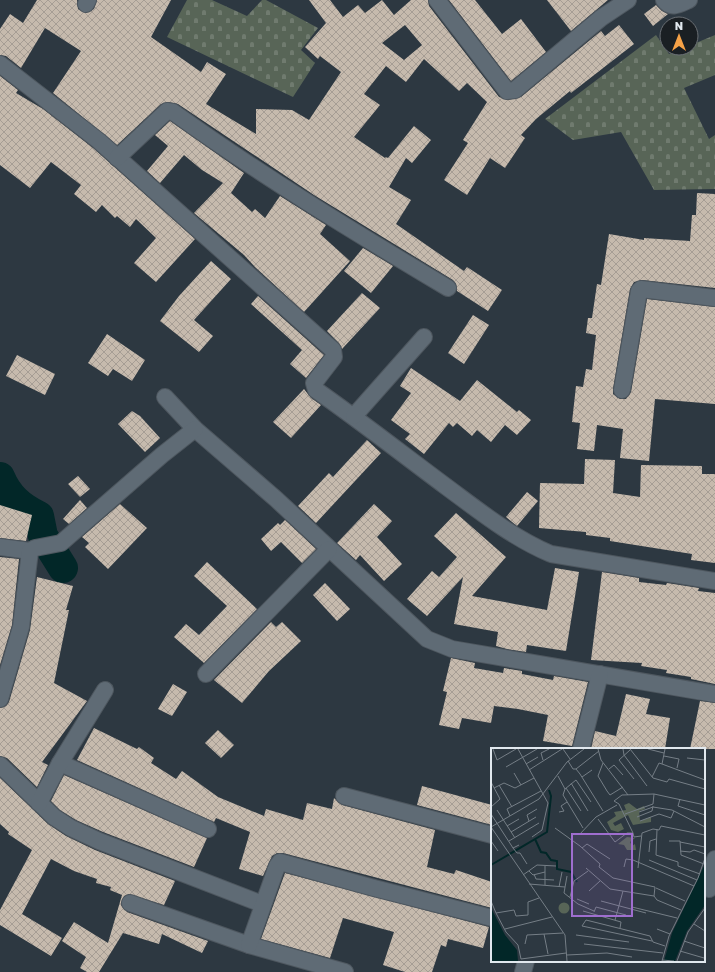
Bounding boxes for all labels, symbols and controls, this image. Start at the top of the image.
north arrow [659,16,699,56]
text: N [675,19,683,32]
inset map [491,748,705,962]

